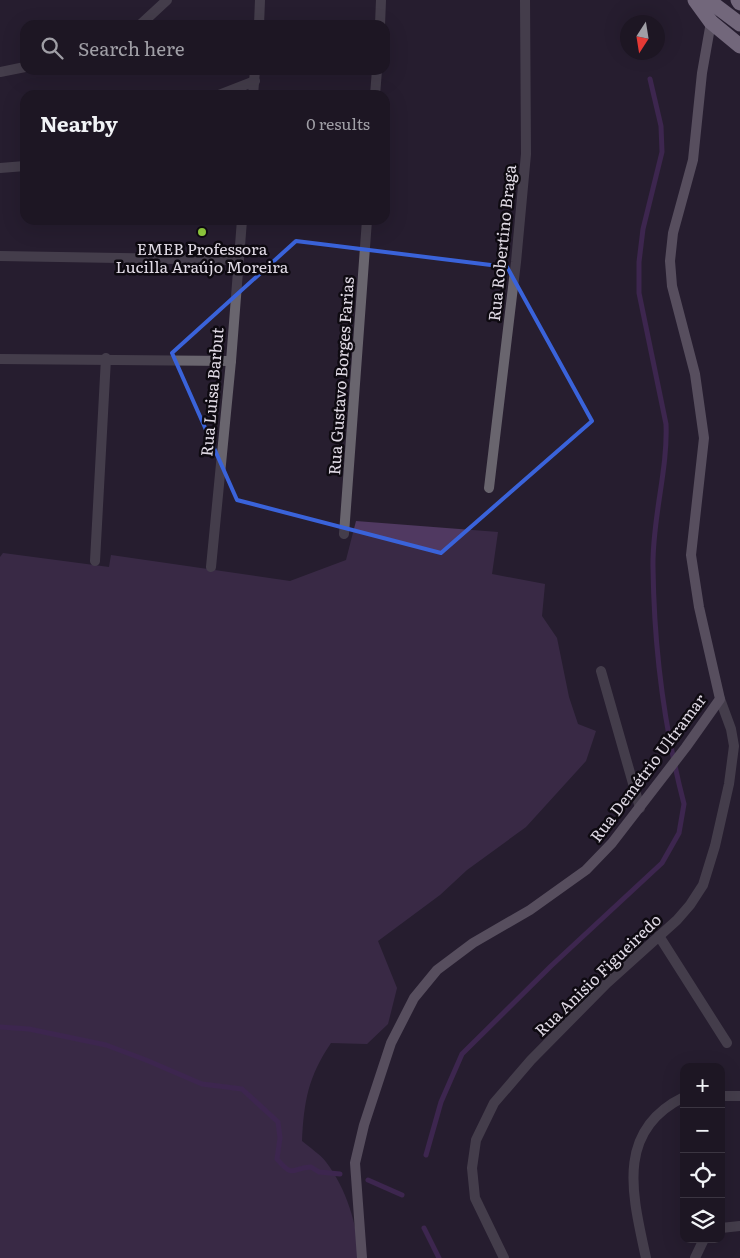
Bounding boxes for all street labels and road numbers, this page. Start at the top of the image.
street label: Rua Robertino Braga [481,163,521,322]
street label: Rua Gustavo Borges Farias [321,276,359,476]
street label: Rua Luisa Barbut [193,326,229,457]
street label: Rua Demétrio Ultramar [583,688,711,847]
street label: Rua Anisio Figueiredo [529,907,666,1041]

